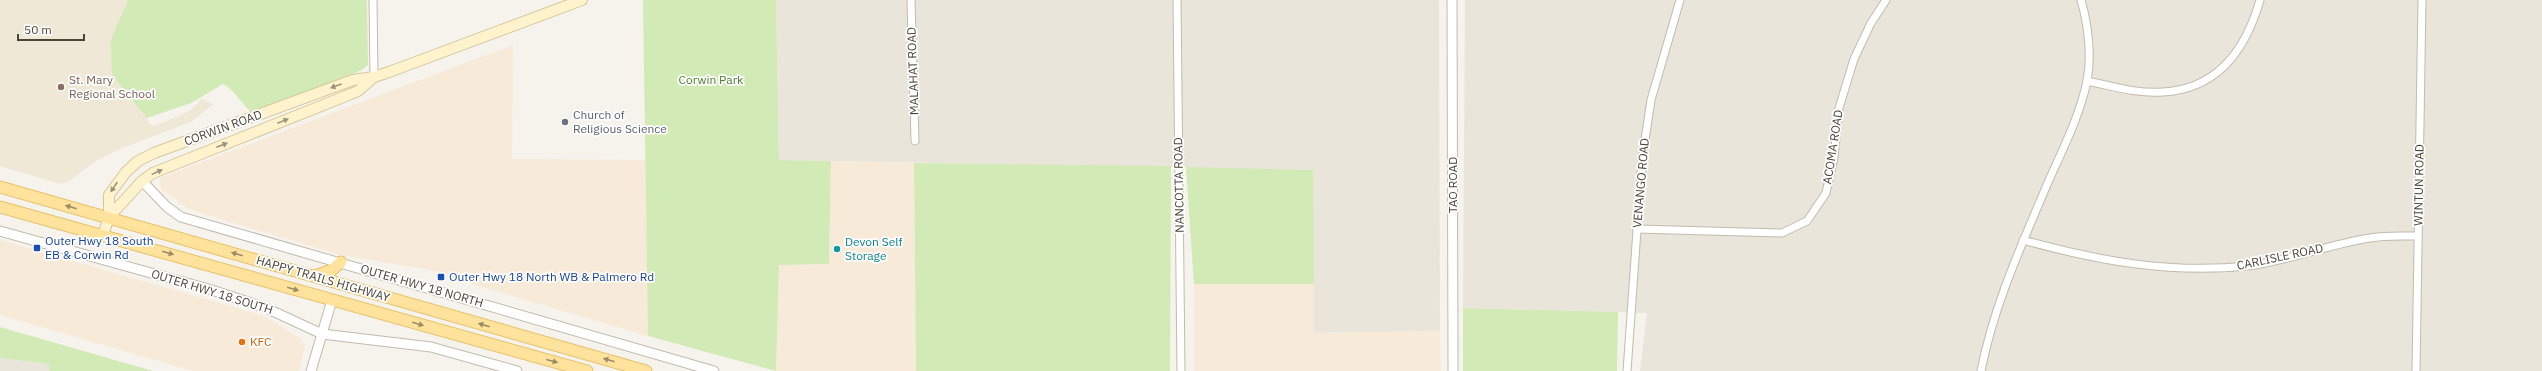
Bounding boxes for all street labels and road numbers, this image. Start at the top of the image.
street label: MALAHAT ROAD [903,27,922,115]
street label: CORWIN ROAD [182,106,264,149]
street label: ACOMA ROAD [1819,109,1846,185]
street label: NANCOTTA ROAD [1170,137,1187,233]
street label: VENANGO ROAD [1629,137,1652,229]
street label: WINTUN ROAD [2410,144,2427,226]
street label: TAO ROAD [1445,157,1460,213]
street label: CARLISLE ROAD [2235,240,2325,273]
street label: HAPPY TRAILS HIGHWAY [255,252,392,305]
street label: OUTER HWY 18 NORTH [359,261,485,310]
street label: OUTER HWY 18 SOUTH [150,266,275,317]

